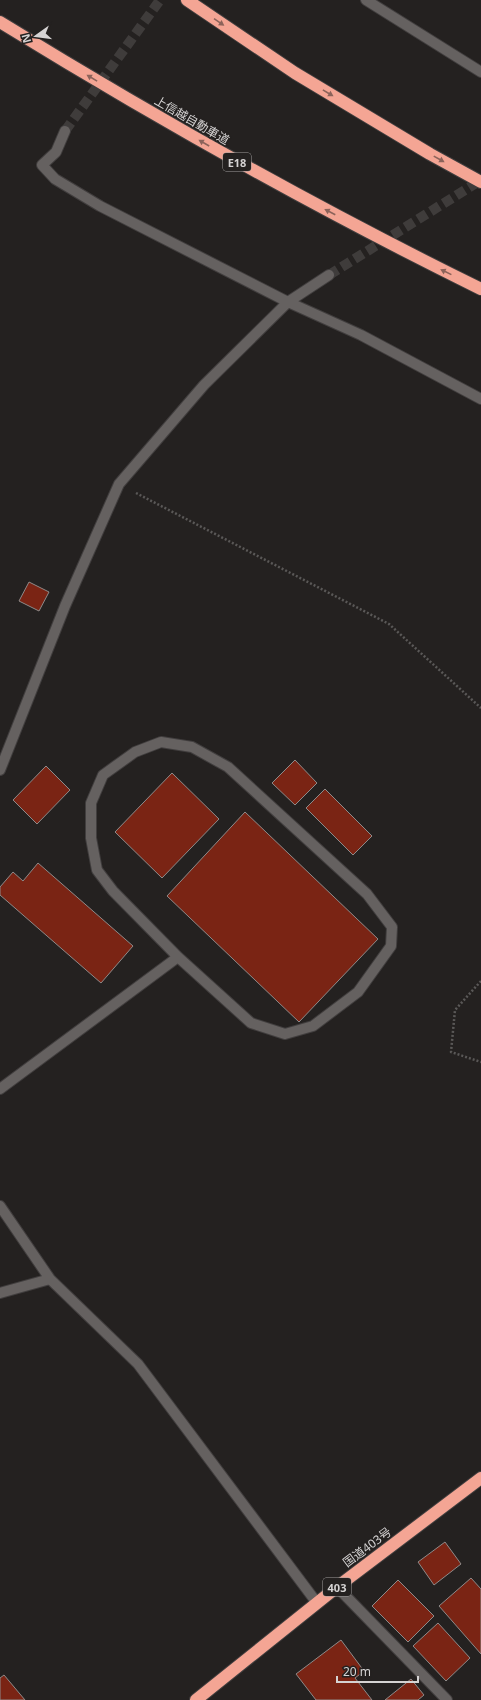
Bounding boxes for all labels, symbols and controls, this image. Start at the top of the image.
north arrow [16,16,56,56]
one-way arrow [214,18,224,26]
text: N [17,32,34,45]
one-way arrow [87,74,97,82]
one-way arrow [322,89,334,96]
street label: 上信越自動車道 [151,92,233,148]
one-way arrow [198,140,210,147]
road number: E18 [223,153,251,171]
one-way arrow [434,156,445,163]
one-way arrow [325,209,336,215]
one-way arrow [440,269,452,275]
street label: 国道403号 [339,1523,395,1571]
road number: 403 [323,1578,351,1596]
scale bar [337,1658,418,1684]
text: 20 m [343,1663,371,1680]

